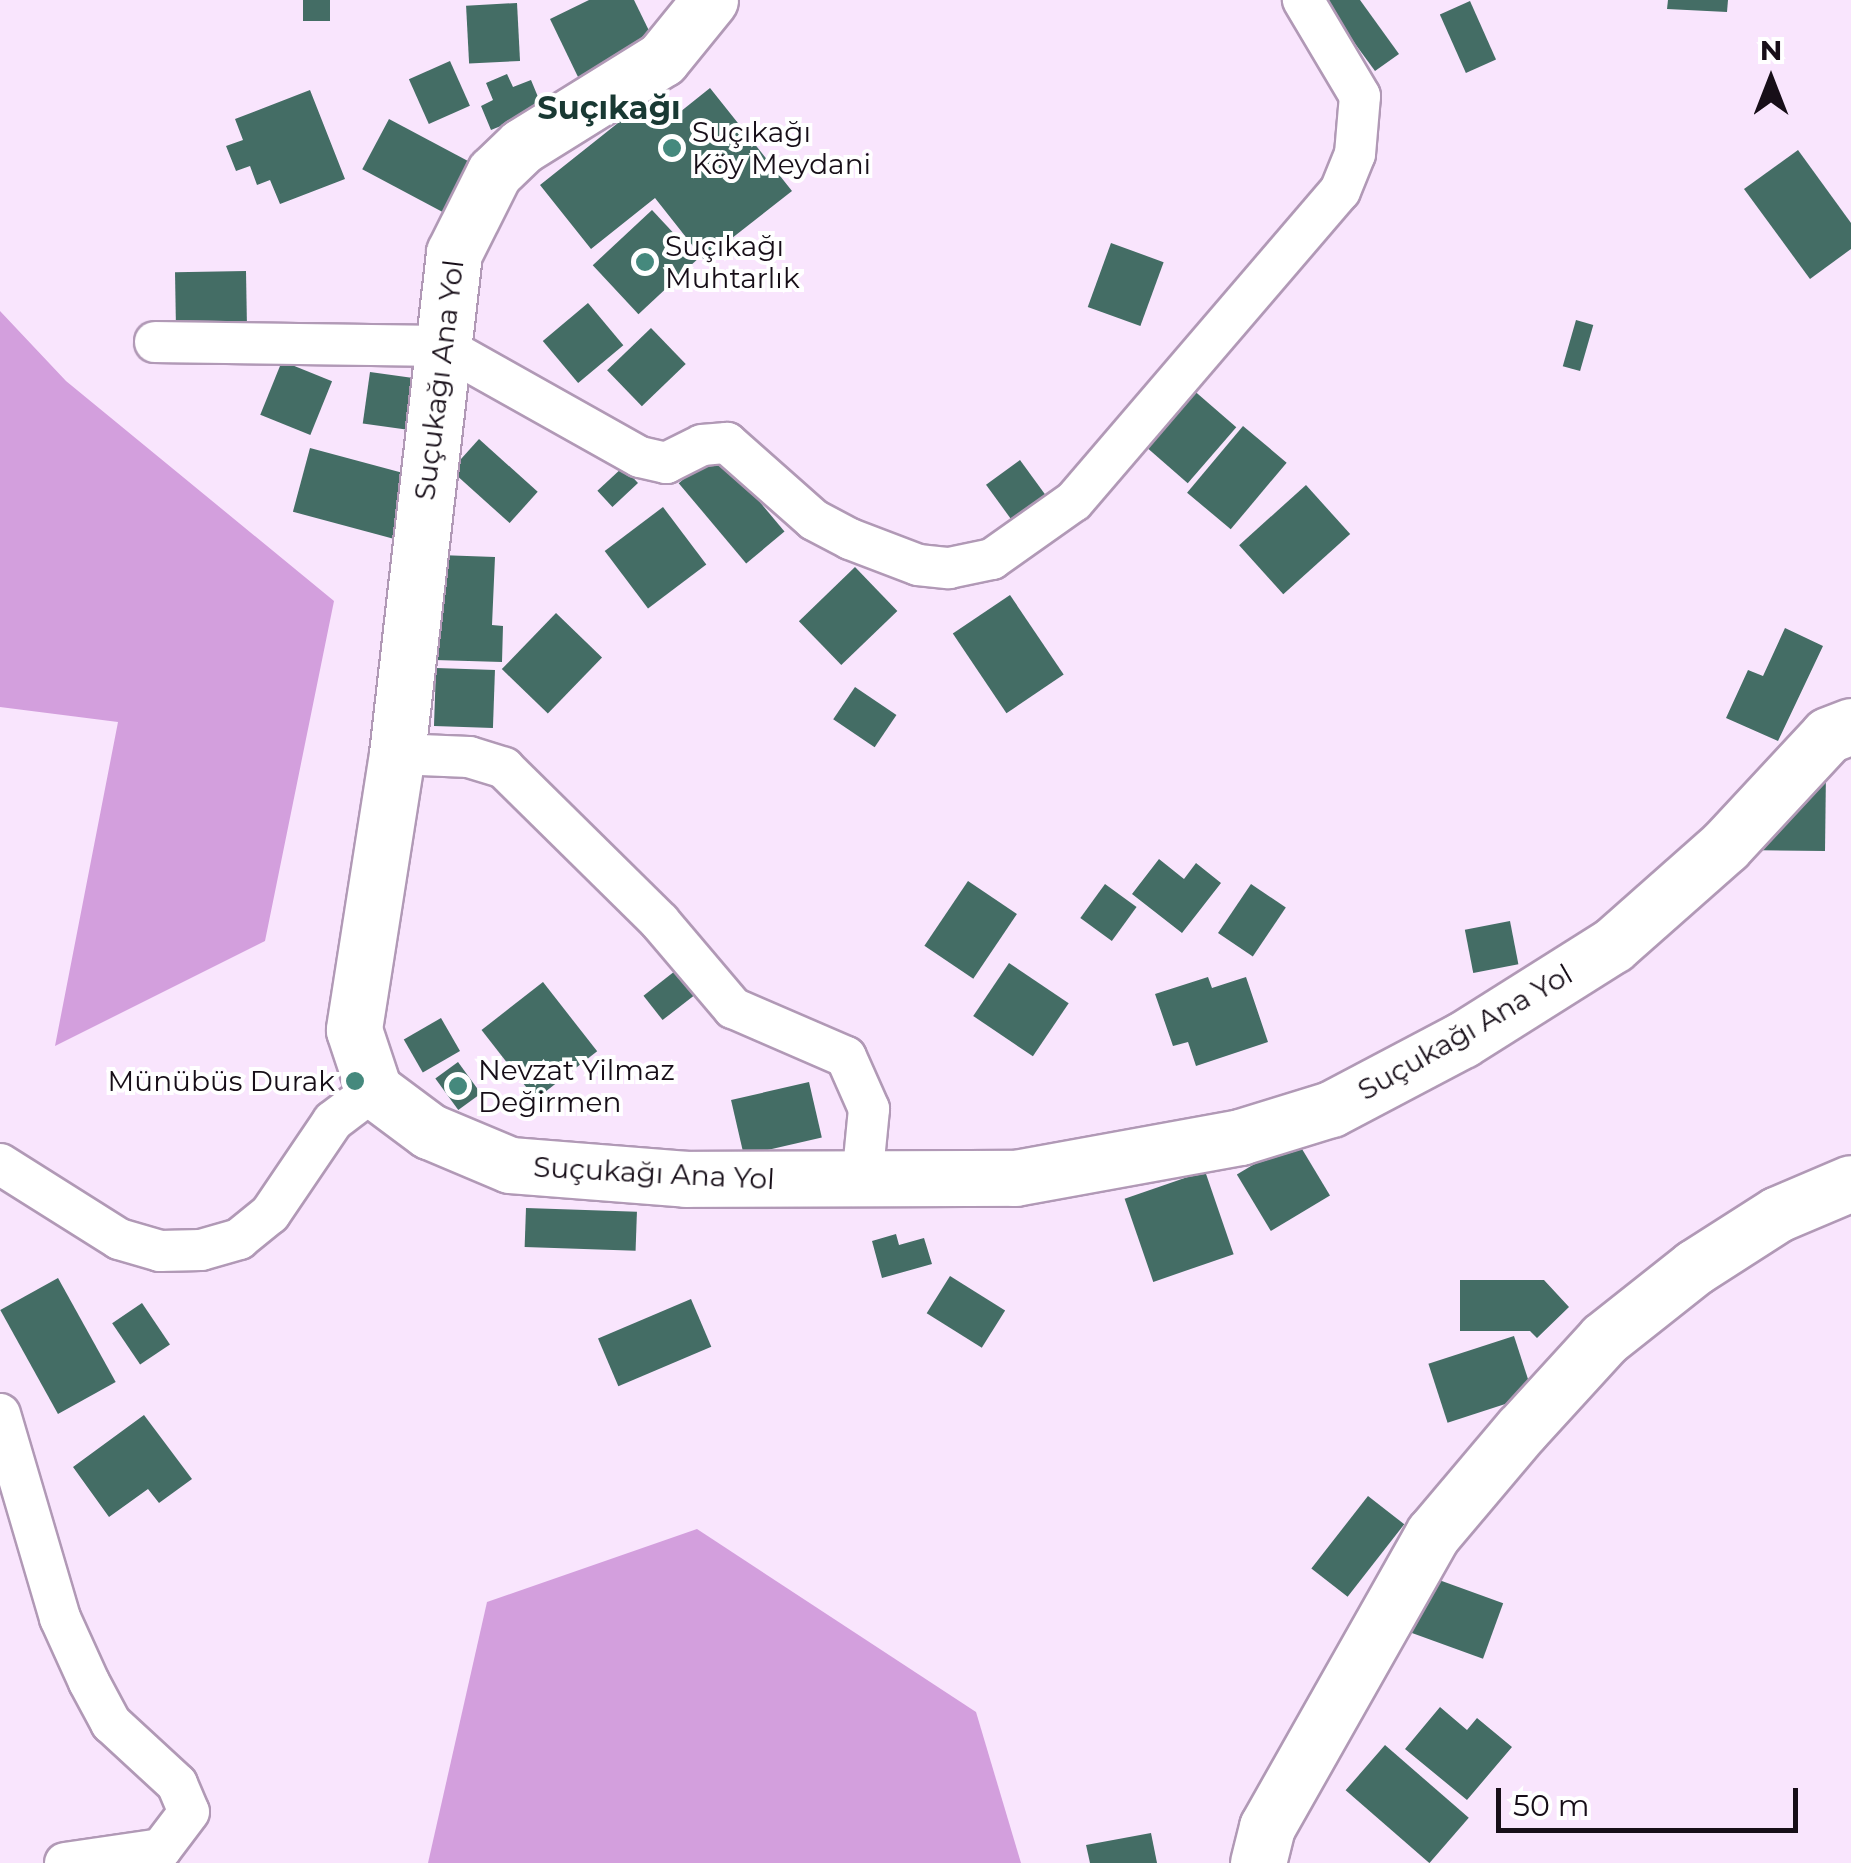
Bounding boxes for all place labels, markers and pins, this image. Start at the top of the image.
place label: Suçıkağı Köy Meydani [692,115,871,181]
marker: Suçıkağı Köy Meydani [661,137,683,159]
place label: Suçıkağı Muhtarlık [665,229,800,295]
marker: Suçıkağı Muhtarlık [634,251,656,273]
place label: Nevzat Yilmaz Değirmen [478,1053,675,1119]
place label: Münübüs Durak [108,1064,335,1098]
marker: Münübüs Durak [344,1070,366,1092]
marker: Nevzat Yilmaz Değirmen [447,1075,469,1097]

